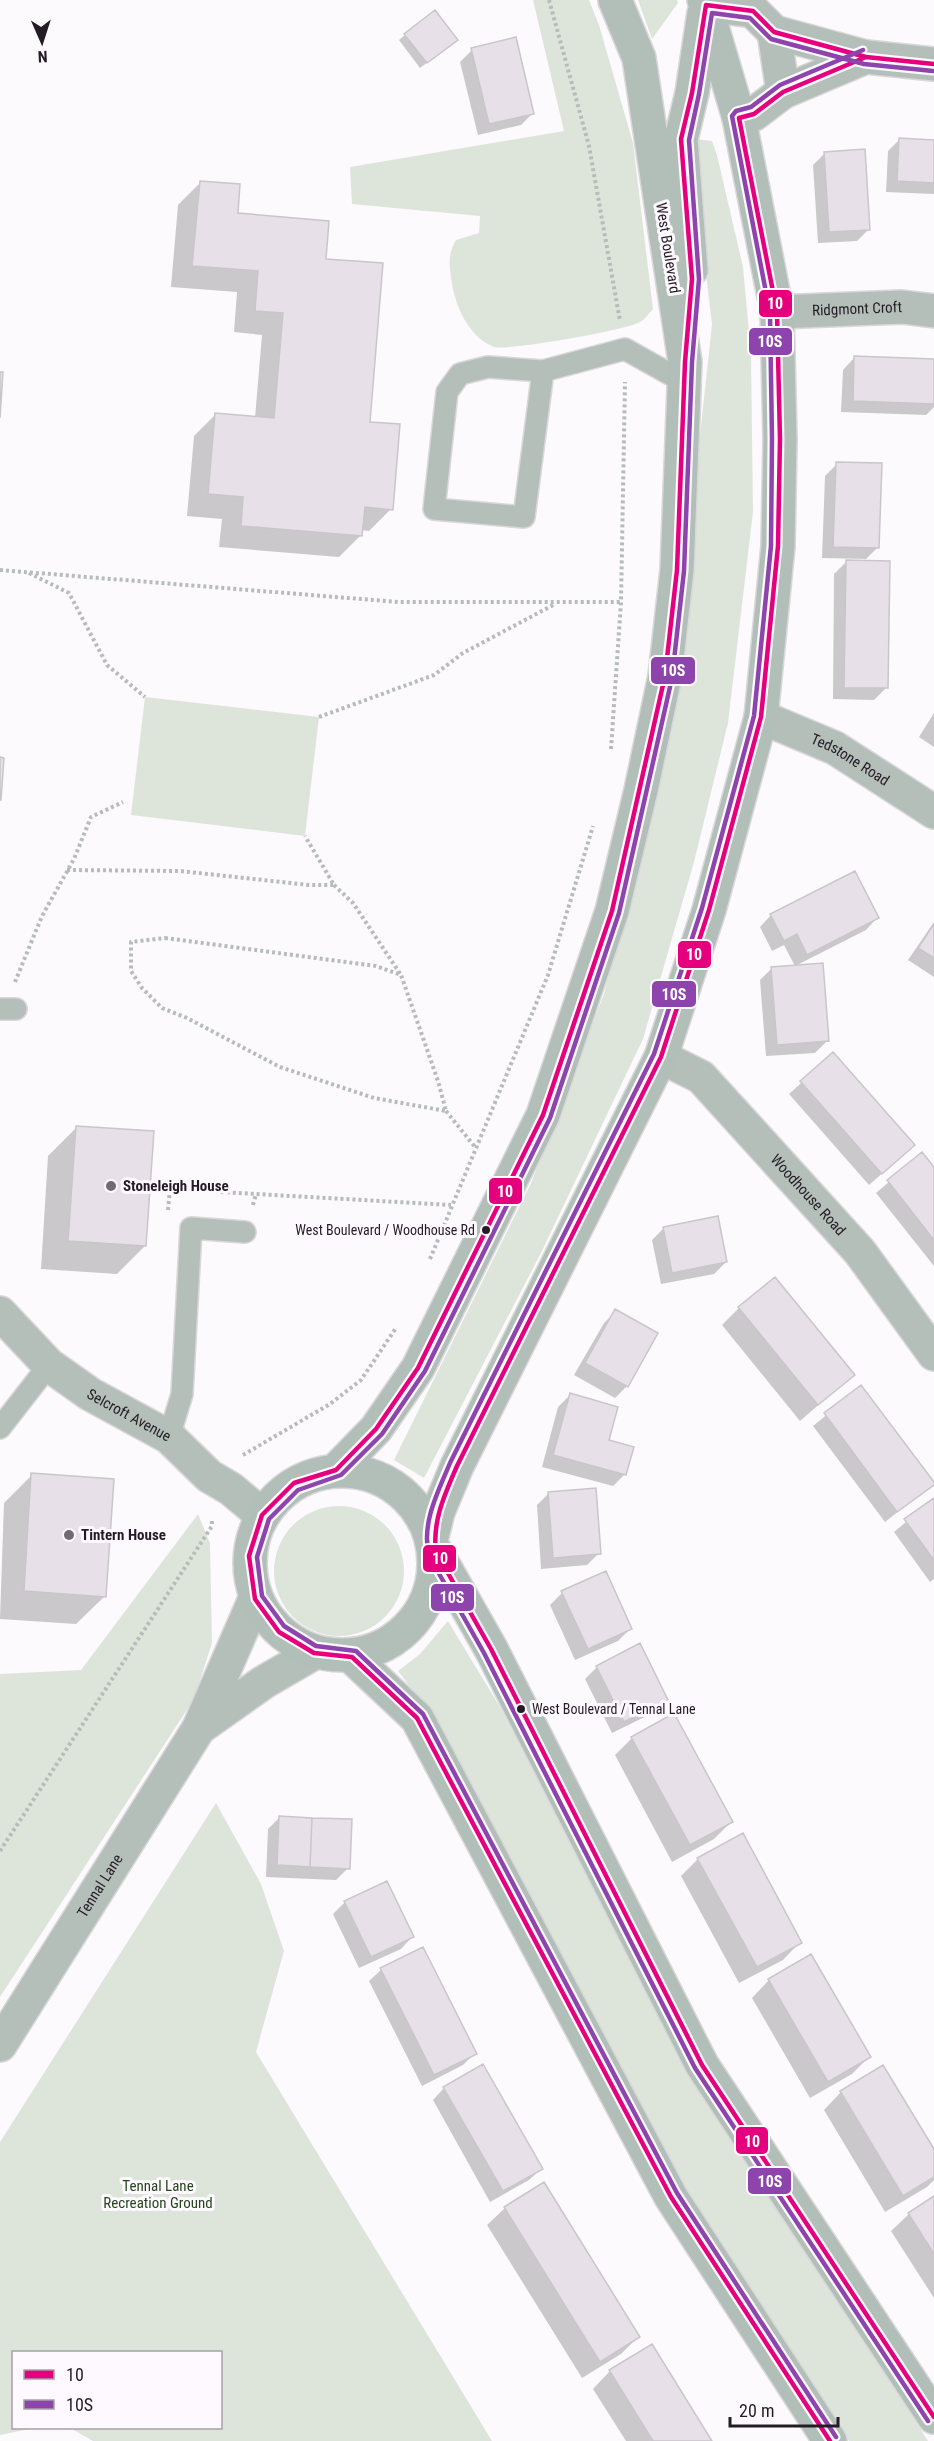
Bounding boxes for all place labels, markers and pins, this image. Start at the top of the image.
place label: Stoneleigh House [123,1177,229,1195]
marker: Stoneleigh House [104,1179,118,1193]
place label: West Boulevard / Woodhouse Rd [295,1222,475,1238]
marker: West Boulevard / Woodhouse Rd [480,1224,492,1236]
place label: Tintern House [81,1526,166,1544]
marker: Tintern House [62,1528,76,1542]
place label: West Boulevard / Tennal Lane [532,1701,696,1717]
marker: West Boulevard / Tennal Lane [515,1703,527,1715]

